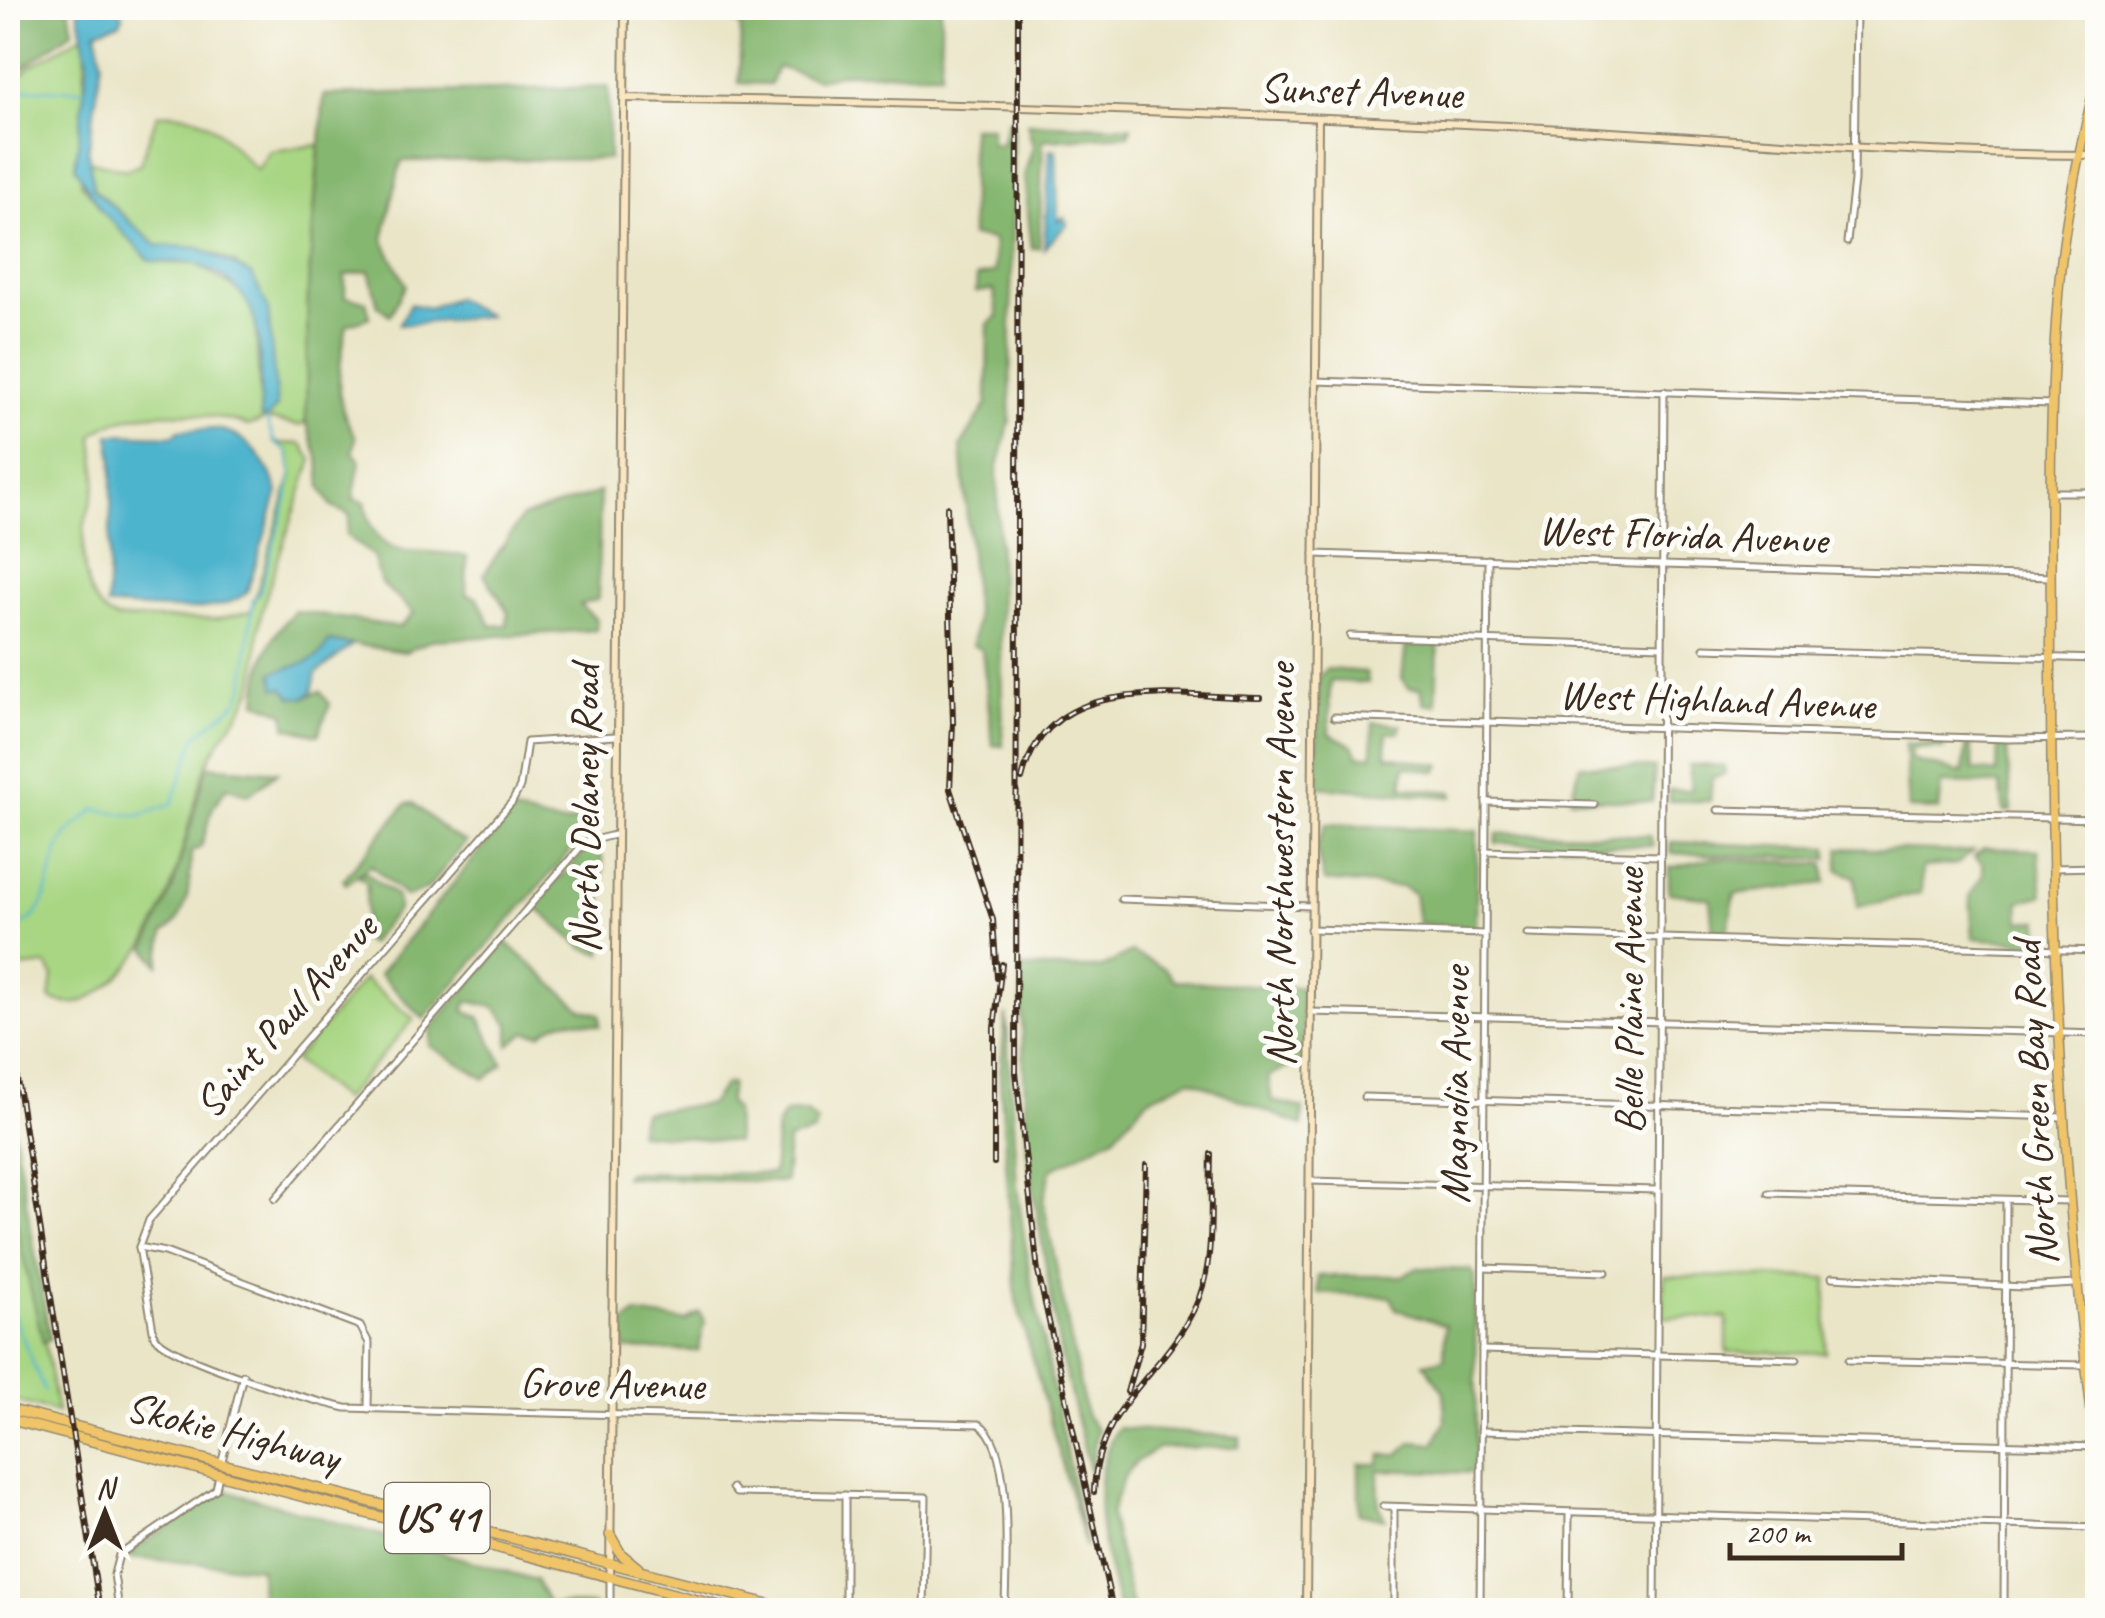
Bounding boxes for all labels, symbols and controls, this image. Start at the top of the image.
street label: Sunset Avenue [1259,61,1465,121]
street label: West Florida Avenue [1538,503,1832,567]
street label: North Delaney Road [559,658,612,953]
street label: North Northwestern Avenue [1254,660,1307,1067]
street label: West Highland Avenue [1559,668,1878,732]
street label: Belle Plaine Avenue [1603,866,1656,1134]
street label: Saint Paul Avenue [183,900,391,1129]
street label: North Green Bay Road [2000,933,2070,1266]
street label: Magnolia Avenue [1429,963,1482,1204]
street label: Grove Avenue [519,1356,707,1412]
street label: Skokie Highway [121,1380,349,1485]
north arrow [55,1463,155,1563]
text: N [96,1471,118,1506]
road number: US 41 [384,1483,490,1553]
scale bar [1730,1498,1902,1560]
text: 200 m [1745,1514,1812,1552]

